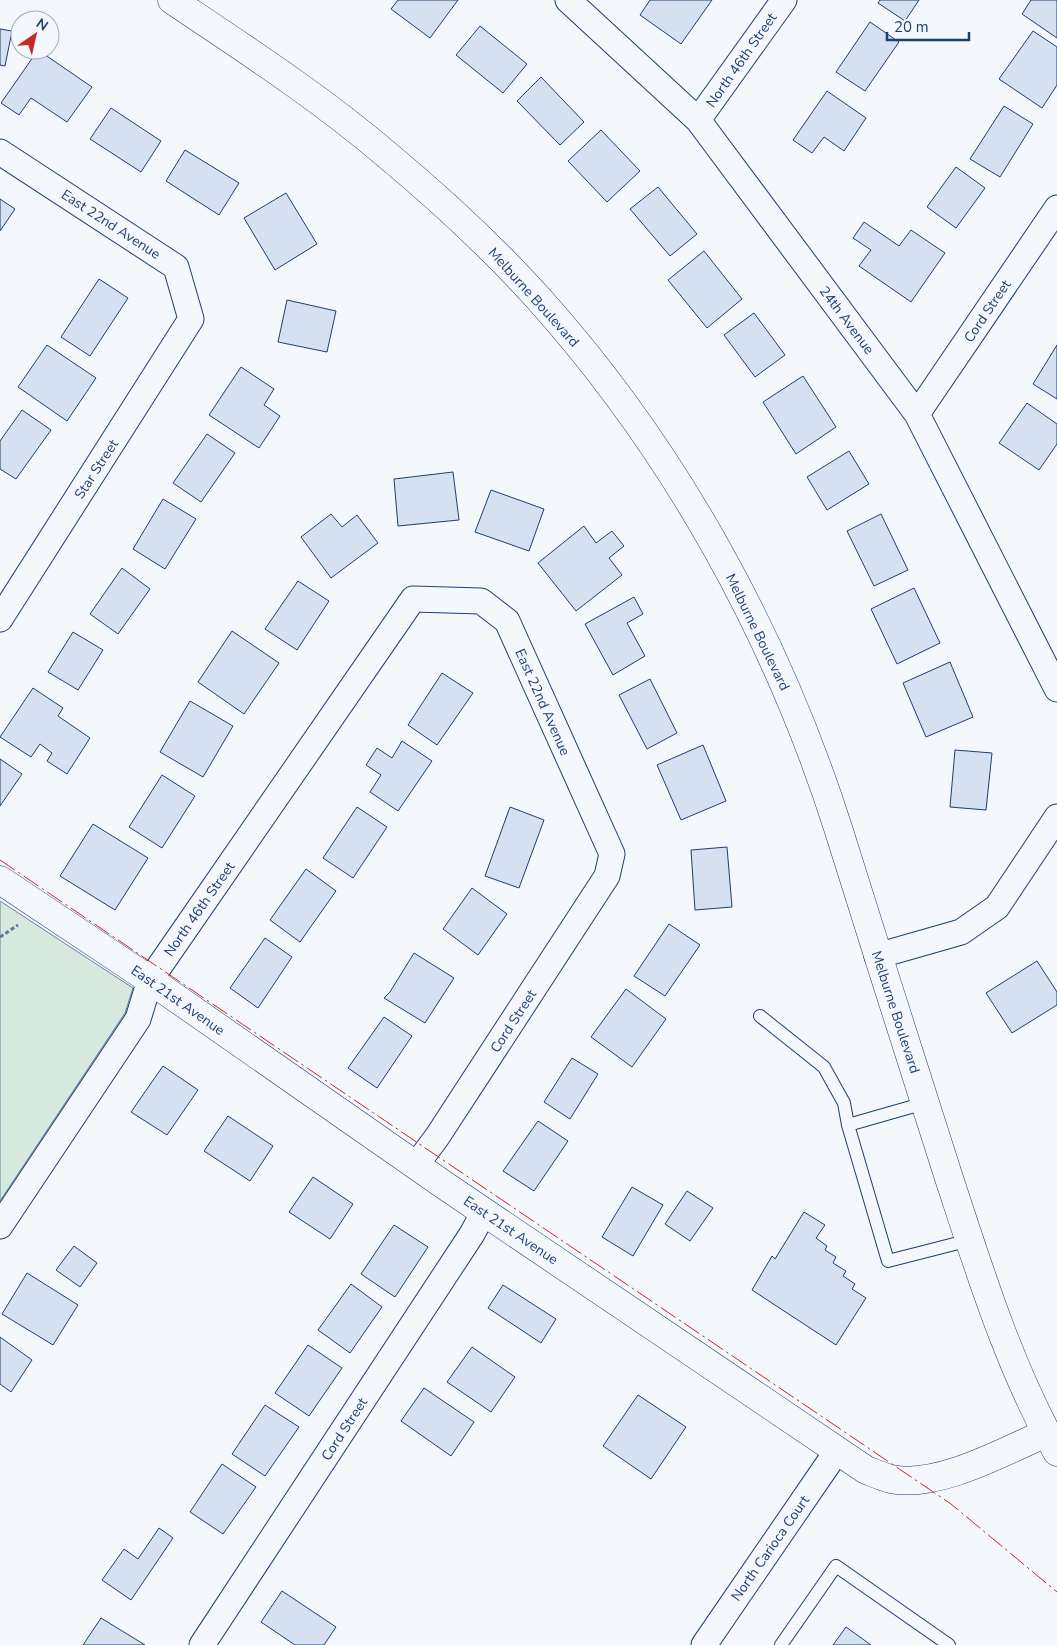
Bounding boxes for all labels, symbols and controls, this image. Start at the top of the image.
street label: North 46th Street [702,9,781,111]
north arrow [10,10,60,60]
scale bar [887,10,970,42]
text: N [32,14,52,35]
text: 20 m [894,17,929,37]
street label: East 22nd Avenue [57,185,164,264]
street label: Melburne Boulevard [484,244,583,351]
street label: Cord Street [960,276,1015,346]
street label: 24th Avenue [815,282,879,358]
street label: Star Street [70,436,123,503]
street label: Melburne Boulevard [721,571,794,694]
street label: East 22nd Avenue [511,646,575,759]
street label: North 46th Street [160,858,239,960]
street label: Melburne Boulevard [867,948,924,1076]
street label: East 21st Avenue [127,961,228,1040]
street label: Cord Street [486,986,541,1056]
street label: East 21st Avenue [460,1192,562,1269]
street label: Cord Street [317,1394,372,1464]
street label: North Carioca Court [727,1492,814,1605]

